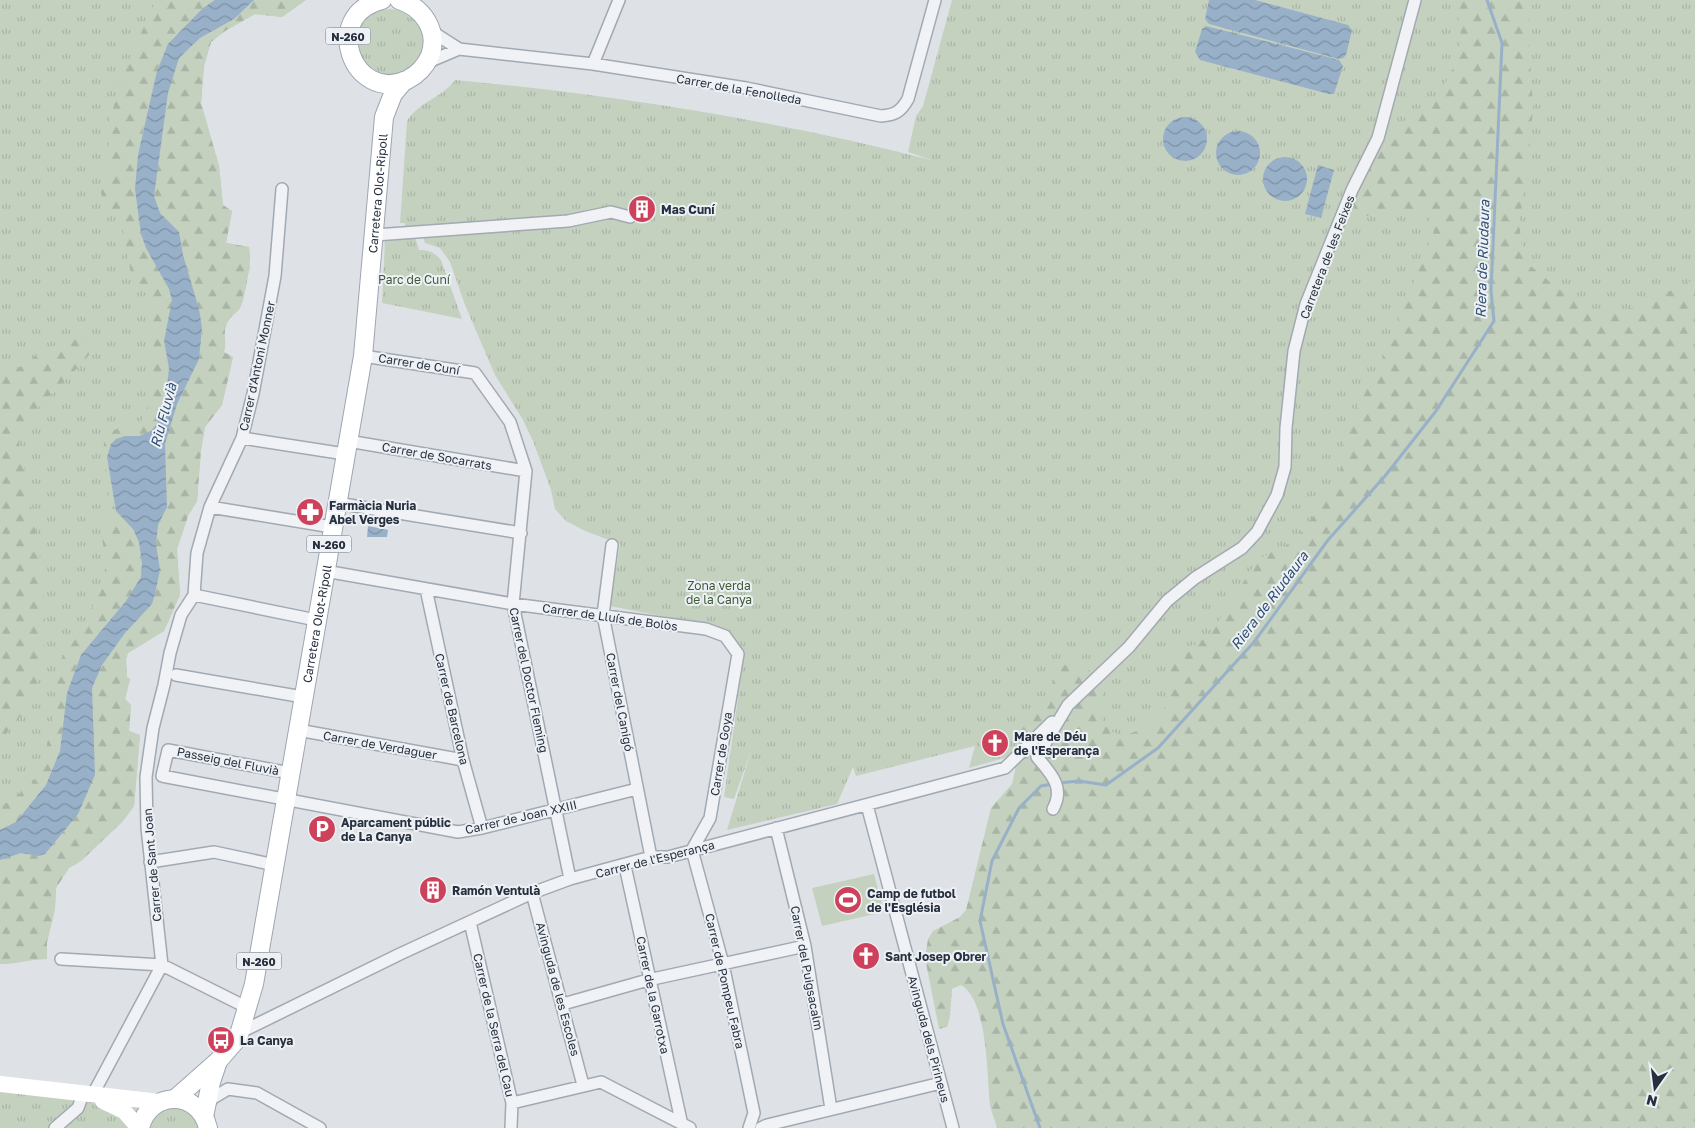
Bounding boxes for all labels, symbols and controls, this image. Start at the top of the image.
road number: N-260 [326,28,370,44]
street label: Carrer de la Fenolleda [675,71,803,107]
street label: Carretera Olot-Ripoll [365,133,390,254]
street label: Carretera de les Feixes [1296,193,1358,321]
building icon: Mas Cuní [627,194,657,224]
water label: Riera de Riudaura [1471,199,1493,318]
place label: Mas Cuní [661,202,716,217]
park label: Parc de Cuní [378,272,451,287]
street label: Carrer d'Antoni Monner [236,299,278,432]
street label: Carrer de Cuní [377,350,462,378]
water label: Riu Fluvià [146,380,180,449]
street label: Carrer de Socarrats [381,439,493,473]
pharmacy icon: Farmàcia Nuria Abel Verges [295,497,325,527]
place label: Farmàcia Nuria Abel Verges [329,498,416,527]
road number: N-260 [306,536,352,552]
water label: Riera de Riudaura [1227,547,1312,652]
street label: Carretera Olot-Ripoll [299,563,334,684]
park label: Zona verda de la Canya [686,578,752,607]
street label: Carrer de Lluís de Bolòs [541,600,679,634]
street label: Carrer del Doctor Fleming [506,606,552,754]
street label: Carrer del Canigó [603,651,637,753]
street label: Carrer de Barcelona [432,652,472,766]
street label: Carrer de Goya [707,711,735,797]
street label: Carrer de Verdaguer [322,728,438,762]
church icon: Mare de Déu de l'Esperança [980,728,1010,758]
place label: Mare de Déu de l'Esperança [1014,729,1099,758]
street label: Passeig del Fluvià [176,744,280,778]
street label: Carrer de Joan XXIII [464,797,578,837]
street label: Carrer de Sant Joan [140,808,164,922]
parking icon: Aparcament públic de La Canya [307,814,337,844]
place label: Aparcament públic de La Canya [341,815,451,844]
street label: Carrer de l'Esperança [594,837,716,881]
building icon: Ramón Ventulà [418,875,448,905]
place label: Ramón Ventulà [452,883,540,898]
sports icon: Camp de futbol de l'Església [833,885,863,915]
place label: Camp de futbol de l'Església [867,886,956,915]
street label: Carrer del Puigsacalm [788,904,826,1032]
street label: Carrer de Pompeu Fabra [702,912,748,1050]
street label: Avinguda de les Escoles [533,920,583,1058]
street label: Carrer de la Garrotxa [633,935,673,1055]
church icon: Sant Josep Obrer [851,941,881,971]
place label: Sant Josep Obrer [885,949,986,964]
road number: N-260 [236,952,282,969]
street label: Carrer de la Serra del Cau [470,952,518,1098]
street label: Avinguda dels Pirineus [905,974,953,1104]
bus stop icon: La Canya [206,1025,236,1055]
place label: La Canya [240,1033,293,1048]
north arrow [1630,1063,1680,1113]
text: N [1645,1092,1659,1111]

